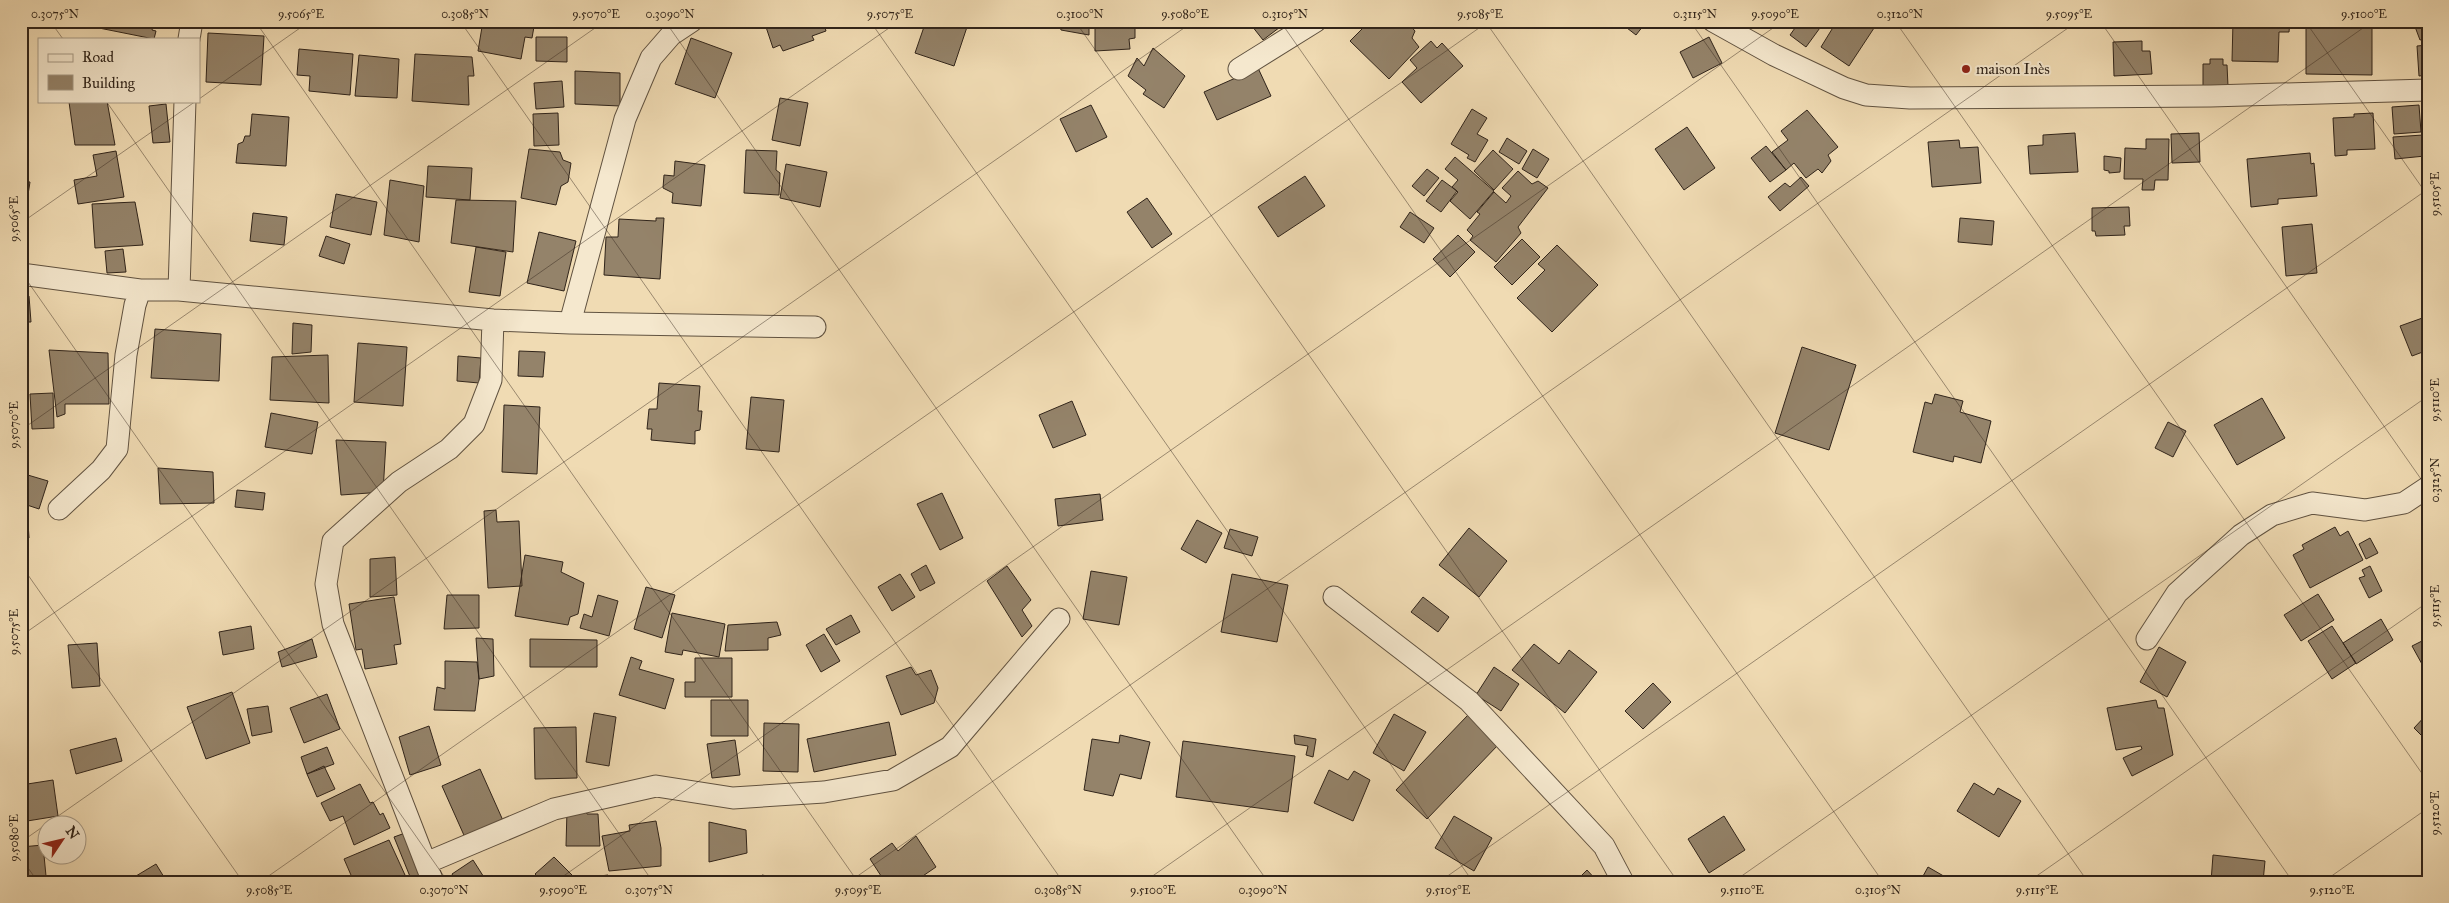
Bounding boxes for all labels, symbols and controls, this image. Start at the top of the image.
text: 0.3075°N [31,7,79,21]
text: 9.5065°E [278,7,324,21]
text: 0.3085°N [441,7,489,21]
text: 9.5070°E [572,7,620,21]
text: 0.3090°N [645,7,695,21]
text: 9.5075°E [867,7,914,21]
text: 0.3100°N [1056,7,1104,21]
text: 9.5080°E [1161,7,1209,21]
text: 0.3105°N [1262,7,1308,21]
text: 9.5085°E [1457,7,1504,21]
text: 0.3115°N [1673,7,1717,21]
text: 9.5090°E [1751,7,1799,21]
text: 0.3120°N [1877,7,1923,21]
text: 9.5095°E [2046,7,2093,21]
text: 9.5100°E [2341,7,2387,21]
legend [38,38,200,102]
text: Road [82,48,114,66]
place label: maison Inès [1976,60,2050,78]
marker: maison Inès [1960,63,1972,75]
text: Building [82,74,136,92]
text: 9.5105°E [2428,171,2442,216]
text: 9.5065°E [7,196,21,242]
text: 9.5110°E [2428,378,2442,422]
text: 9.5070°E [7,401,21,449]
text: 0.3125°N [2428,458,2442,502]
text: 9.5115°E [2428,584,2442,627]
text: 9.5075°E [7,608,21,655]
text: 9.5120°E [2428,790,2442,835]
text: 9.5080°E [7,814,21,862]
north arrow [38,816,88,866]
text: N [62,823,83,843]
text: 9.5085°E [246,883,293,897]
text: 0.3070°N [419,883,469,897]
text: 9.5090°E [539,883,587,897]
text: 0.3075°N [625,883,673,897]
text: 9.5095°E [835,883,882,897]
text: 0.3085°N [1034,883,1082,897]
text: 9.5100°E [1130,883,1176,897]
text: 0.3090°N [1238,883,1288,897]
text: 9.5105°E [1426,883,1471,897]
text: 9.5110°E [1720,883,1764,897]
text: 0.3105°N [1855,883,1901,897]
text: 9.5115°E [2016,883,2059,897]
text: 9.5120°E [2310,883,2355,897]

